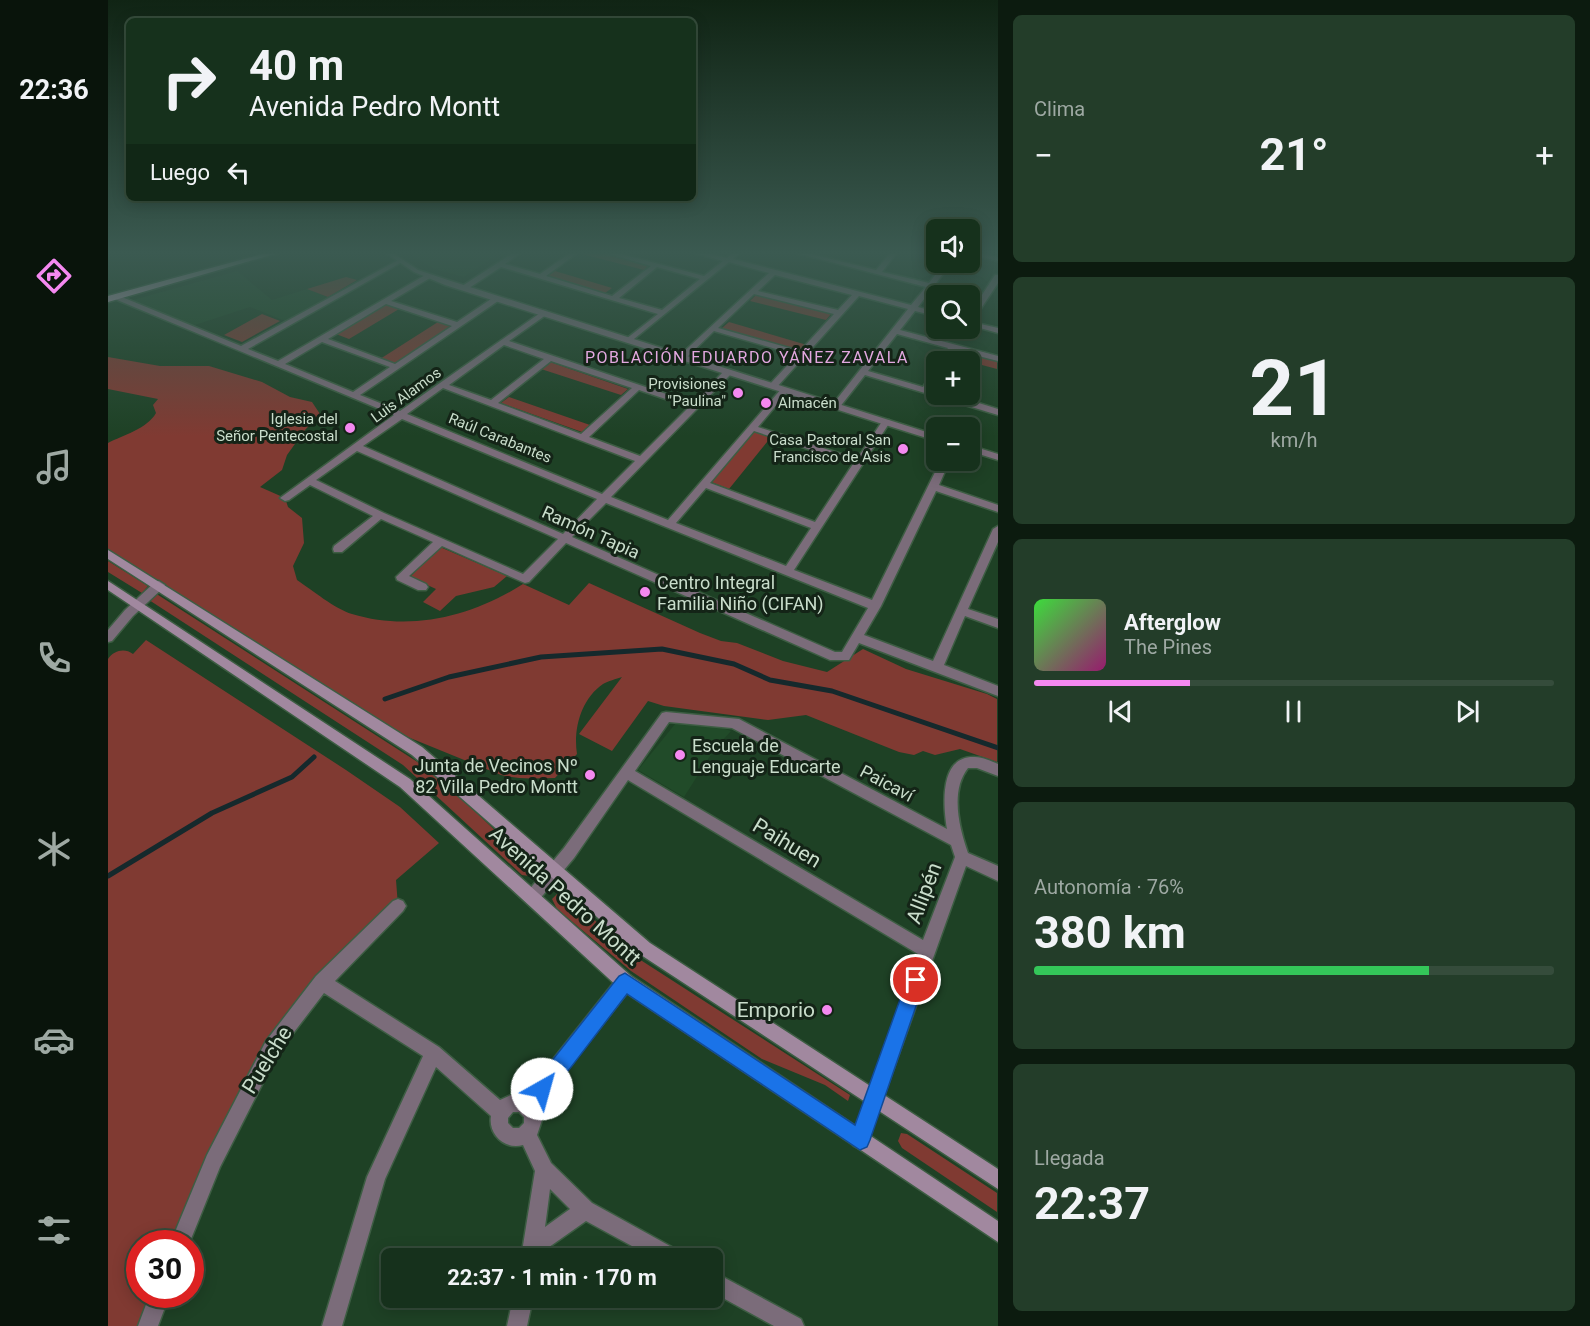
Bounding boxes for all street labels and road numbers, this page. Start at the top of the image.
street label: Luis Alamos [367,364,445,426]
street label: Raúl Carabantes [446,409,554,467]
street label: Ramón Tapia [539,501,643,563]
street label: Paicaví [857,760,918,806]
street label: Paihuen [748,813,826,873]
street label: Avenida Pedro Montt [484,822,646,970]
street label: Allipén [901,859,947,927]
street label: Puelche [237,1022,297,1098]

